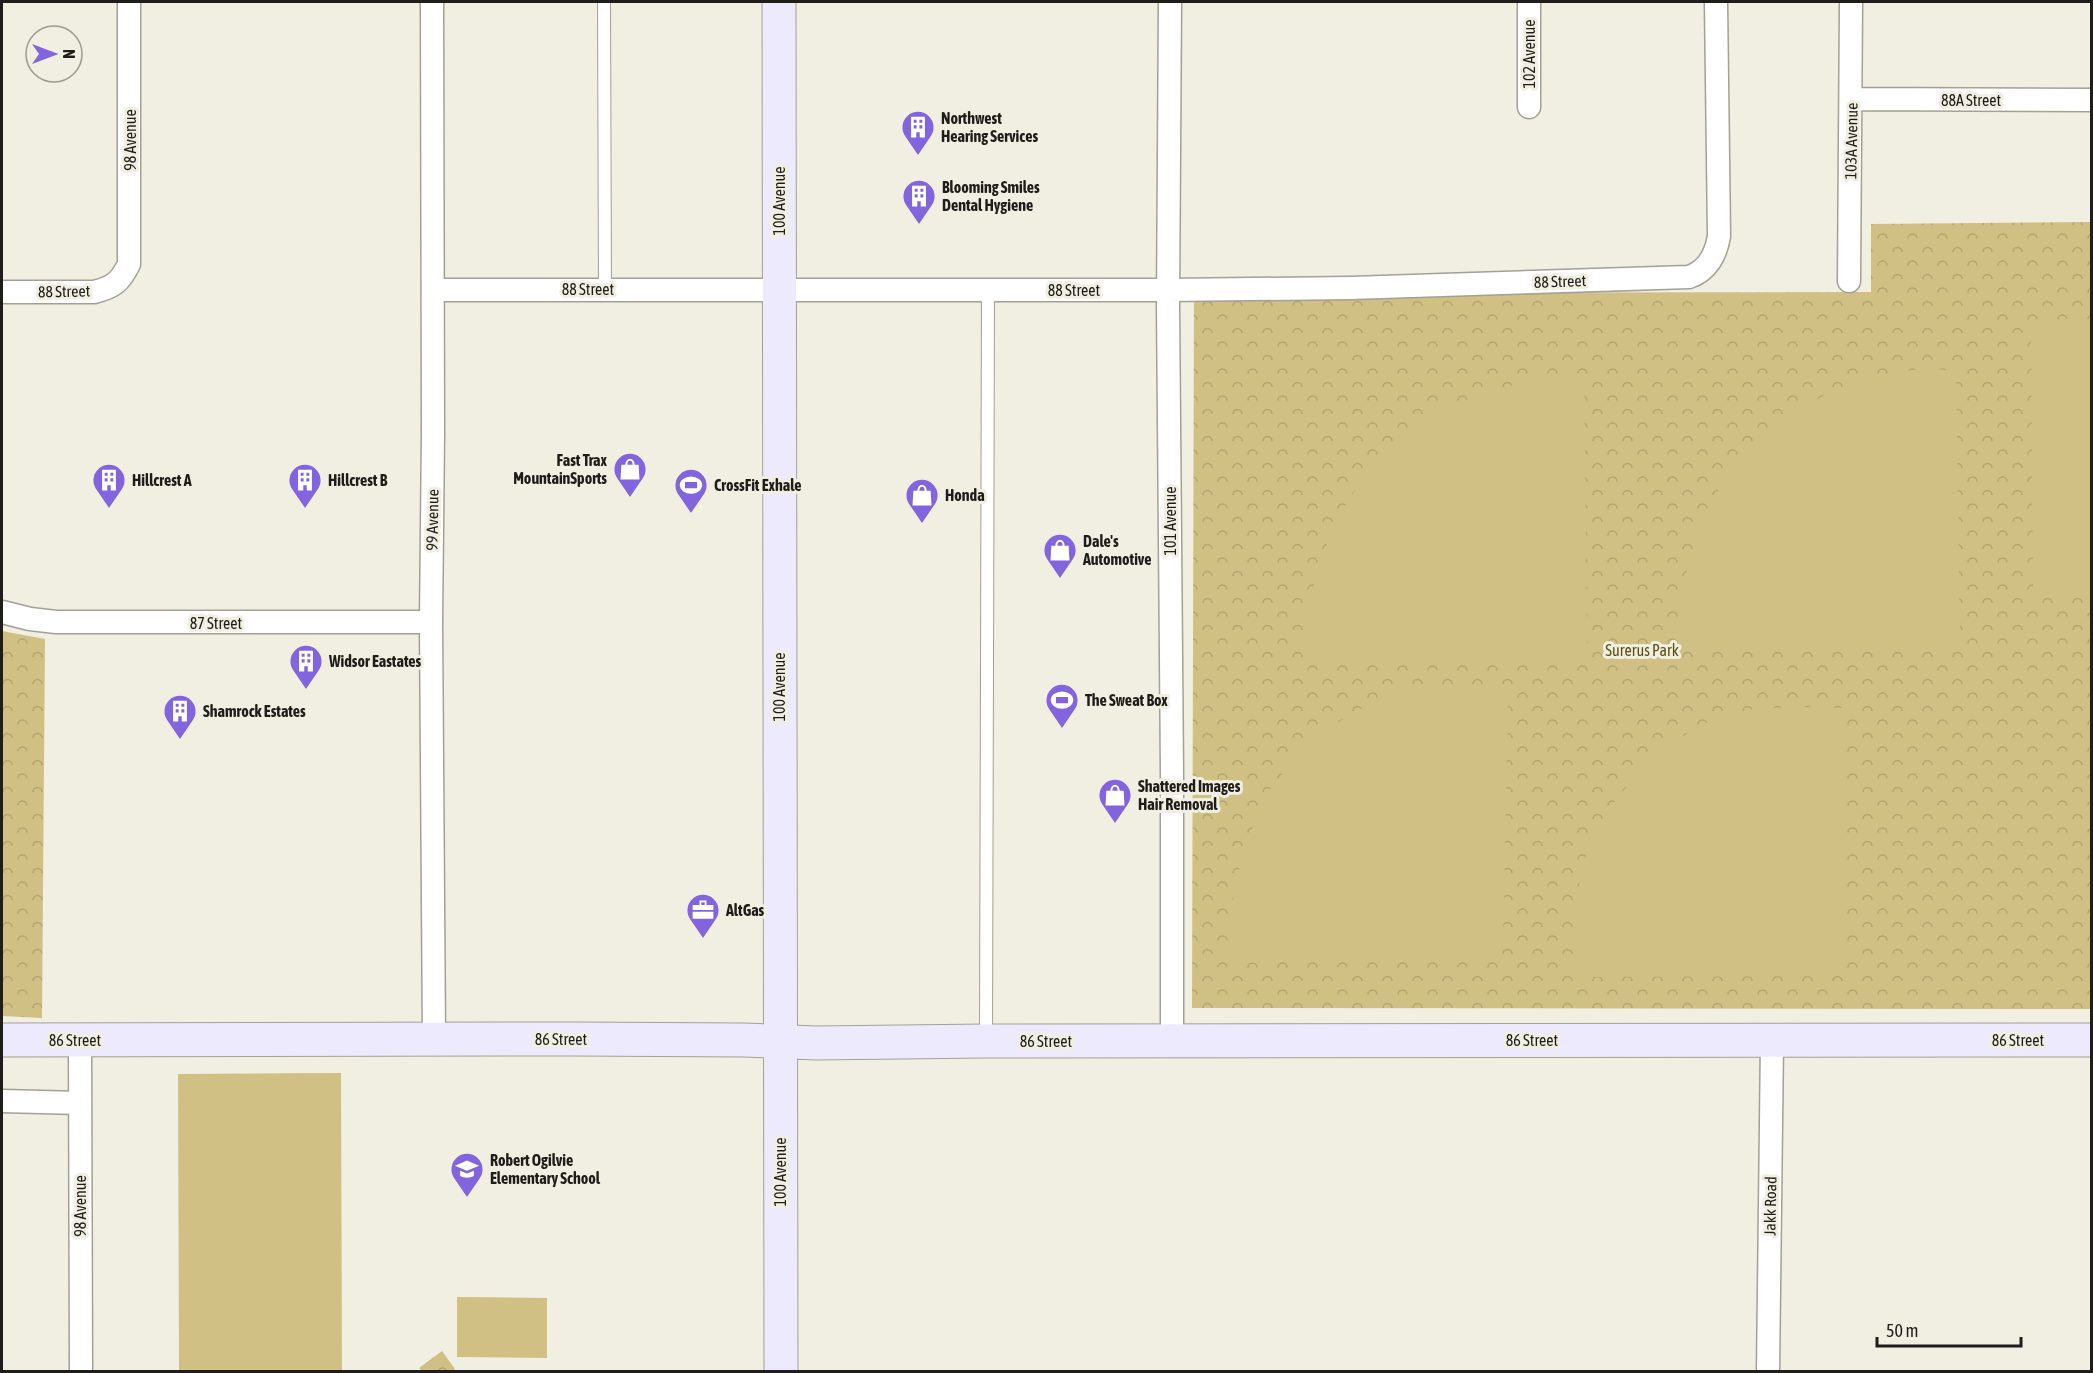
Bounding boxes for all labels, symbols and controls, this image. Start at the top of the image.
street label: 102 Avenue [1520,19,1538,89]
north arrow [24,24,84,84]
text: N [60,49,78,59]
street label: 88A Street [1941,91,2001,109]
street label: 103A Avenue [1841,102,1861,180]
street label: 98 Avenue [121,109,139,171]
building icon: Northwest Hearing Services [900,109,936,156]
place label: Northwest Hearing Services [941,109,1038,145]
street label: 100 Avenue [770,166,788,236]
building icon: Blooming Smiles Dental Hygiene [901,178,937,225]
place label: Blooming Smiles Dental Hygiene [942,178,1040,214]
street label: 88 Street [1534,271,1587,291]
street label: 88 Street [562,280,615,298]
street label: 88 Street [1048,281,1101,299]
street label: 88 Street [38,282,91,300]
place label: Fast Trax MountainSports [513,451,608,487]
shop icon: Fast Trax MountainSports [612,451,648,498]
building icon: Hillcrest A [91,462,127,509]
building icon: Hillcrest B [287,462,323,509]
sports icon: CrossFit Exhale [673,467,709,514]
place label: Hillcrest A [132,471,192,489]
place label: Hillcrest B [328,471,388,489]
place label: CrossFit Exhale [714,476,802,494]
shop icon: Honda [904,477,940,524]
place label: Honda [945,486,985,504]
street label: 101 Avenue [1161,486,1179,556]
street label: 99 Avenue [422,489,442,551]
shop icon: Dale's Automotive [1042,532,1078,579]
place label: Dale's Automotive [1082,532,1152,568]
street label: 87 Street [190,614,243,632]
park label: Surerus Park [1605,641,1679,659]
building icon: Widsor Eastates [288,643,324,690]
place label: Widsor Eastates [328,652,422,670]
street label: 100 Avenue [770,652,788,722]
sports icon: The Sweat Box [1044,682,1080,729]
place label: The Sweat Box [1085,691,1168,709]
building icon: Shamrock Estates [162,693,198,740]
place label: Shamrock Estates [203,702,306,720]
shop icon: Shattered Images Hair Removal [1097,777,1133,824]
place label: Shattered Images Hair Removal [1138,777,1241,813]
office icon: AltGas [685,892,721,939]
place label: AltGas [725,901,765,919]
street label: 86 Street [535,1030,588,1048]
street label: 86 Street [49,1031,102,1049]
street label: 86 Street [1506,1031,1559,1049]
street label: 86 Street [1992,1031,2045,1049]
street label: 86 Street [1020,1032,1073,1050]
street label: 100 Avenue [771,1137,789,1207]
school or university icon: Robert Ogilvie Elementary School [449,1151,485,1198]
place label: Robert Ogilvie Elementary School [490,1151,601,1187]
street label: 98 Avenue [71,1175,89,1237]
street label: Jakk Road [1760,1176,1780,1236]
scale bar [1877,1310,2021,1348]
text: 50 m [1886,1320,1918,1341]

